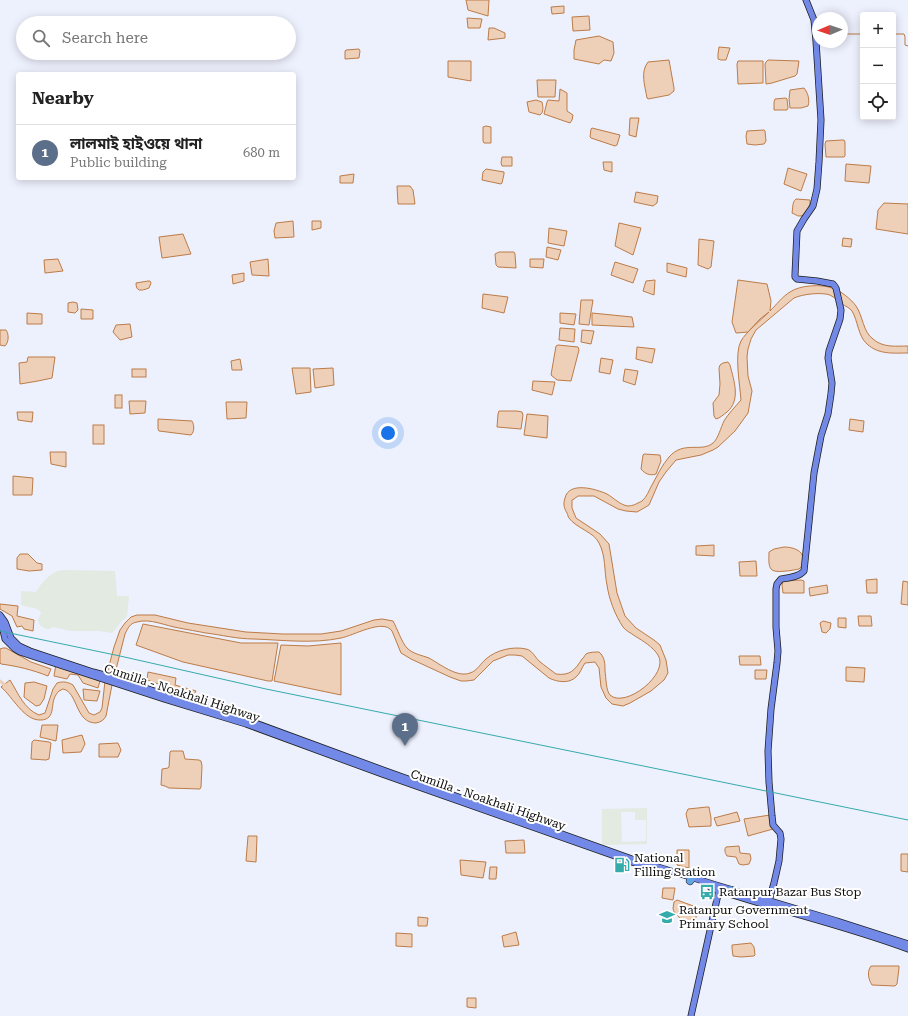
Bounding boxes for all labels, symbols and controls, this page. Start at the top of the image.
north arrow [812,12,848,48]
map controls [860,12,896,120]
button: + [860,12,896,48]
search box [16,16,296,60]
icon: search [30,27,52,49]
text: Search here [62,29,148,47]
button: − [860,48,896,84]
button: locate [860,84,896,120]
text: Nearby [32,88,94,108]
text: লালমাই হাইওয়ে থানা [70,135,202,153]
text: 1 [41,145,49,160]
text: 680 m [243,145,280,160]
text: Public building [70,155,167,170]
your location [378,423,398,443]
street label: Cumilla - Noakhali Highway [102,661,262,725]
pin: 1 [392,713,418,746]
street label: Cumilla - Noakhali Highway [409,767,568,833]
place label: National Filling Station [634,851,716,879]
fuel station icon: National Filling Station [613,856,631,874]
bus stop icon: Ratanpur Bazar Bus Stop [698,883,716,901]
place label: Ratanpur Bazar Bus Stop [719,885,861,899]
place label: Ratanpur Government Primary School [679,903,809,931]
school or university icon: Ratanpur Government Primary School [658,908,676,926]

